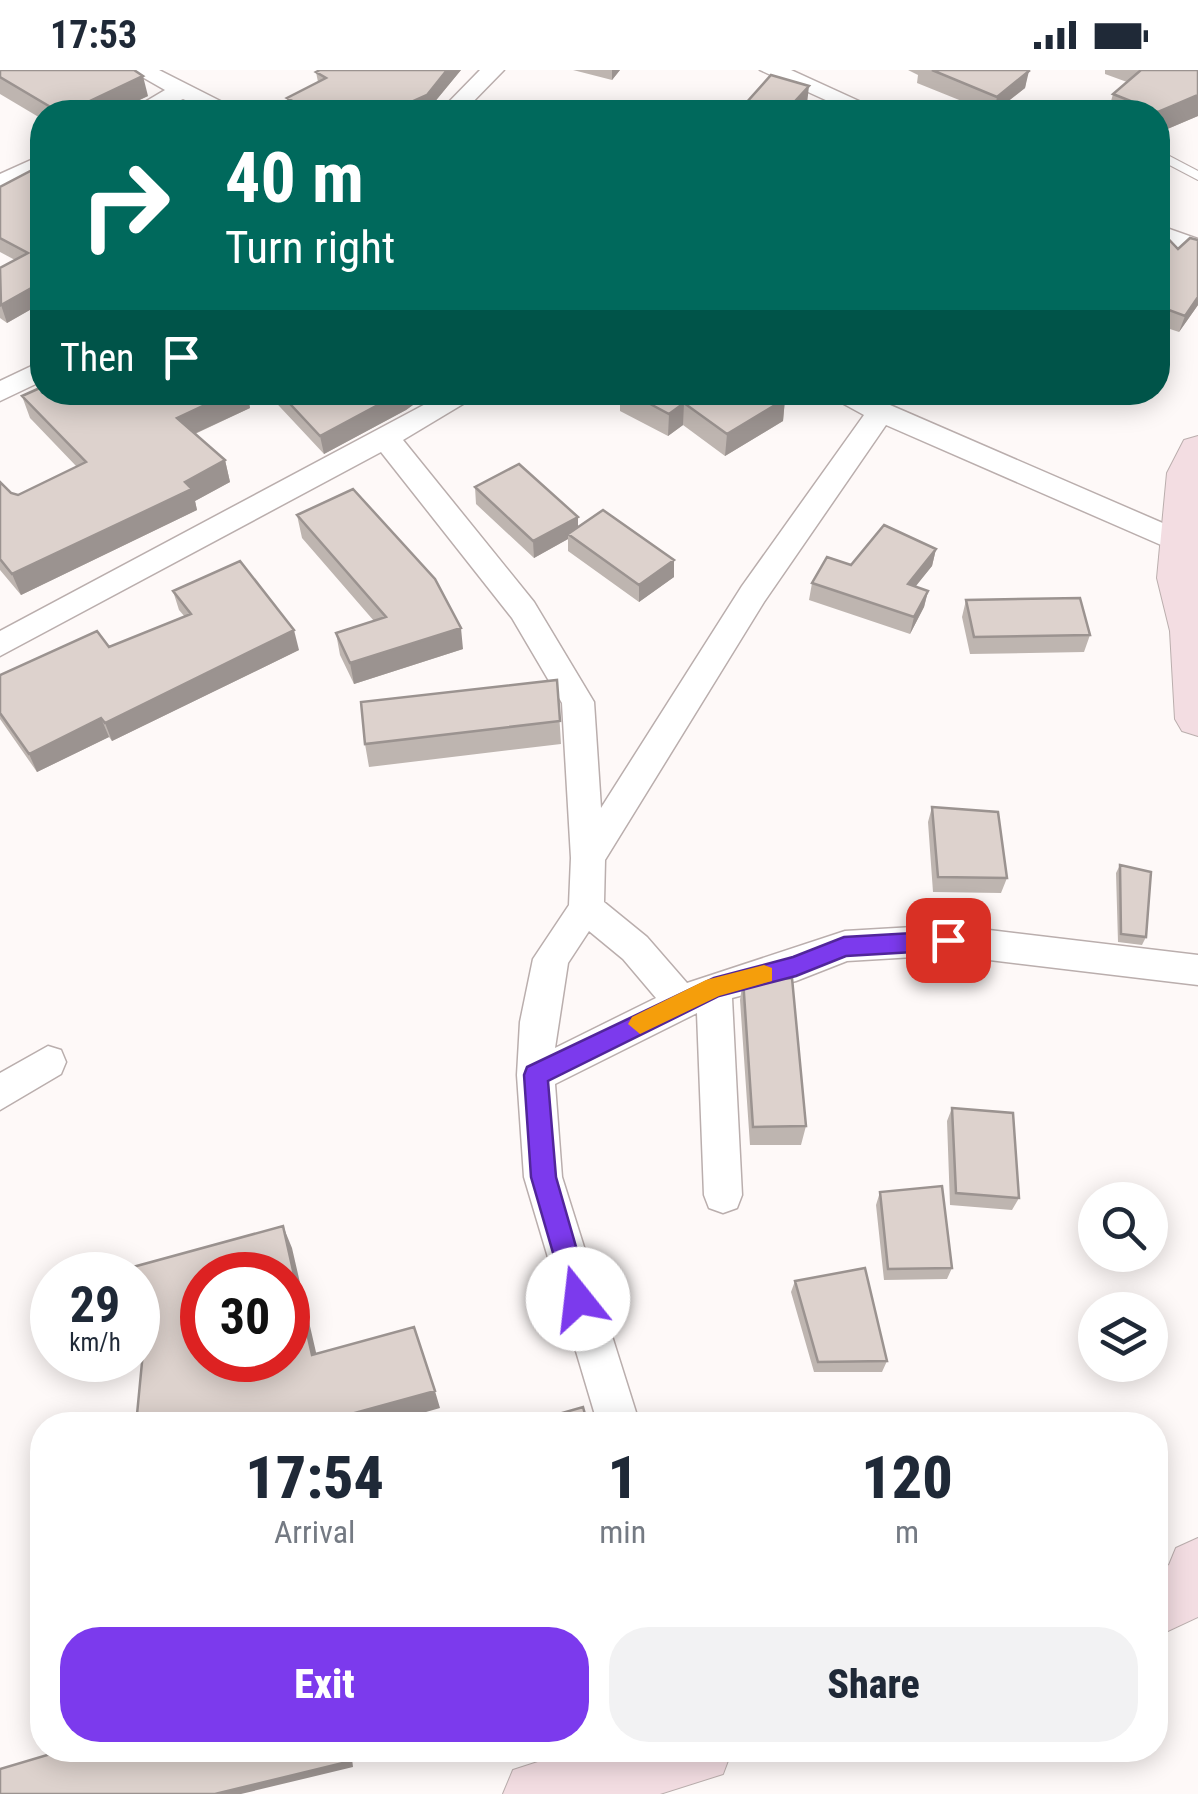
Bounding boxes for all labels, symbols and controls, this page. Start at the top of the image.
text: 17:53 [50,13,137,57]
text: 40 m [225,137,364,219]
icon: right [60,140,190,270]
text: Turn right [225,221,395,274]
icon: arrive [154,330,209,385]
text: Then [60,336,134,380]
pin [906,898,991,983]
icon: arrive [921,913,976,968]
map controls [1078,1182,1168,1382]
button: search [1078,1182,1168,1272]
position arrow [526,1247,630,1351]
speed limit sign: 30 [180,1252,310,1382]
text: 29 [70,1276,120,1334]
button: layers [1078,1292,1168,1382]
text: km/h [69,1328,121,1357]
text: 17:54 [245,1442,384,1513]
text: 1 [607,1442,638,1513]
text: 120 [861,1442,953,1513]
text: Arrival [274,1513,355,1551]
text: min [599,1513,646,1551]
text: m [895,1513,919,1551]
button: Exit [60,1627,589,1742]
button: Share [609,1627,1138,1742]

